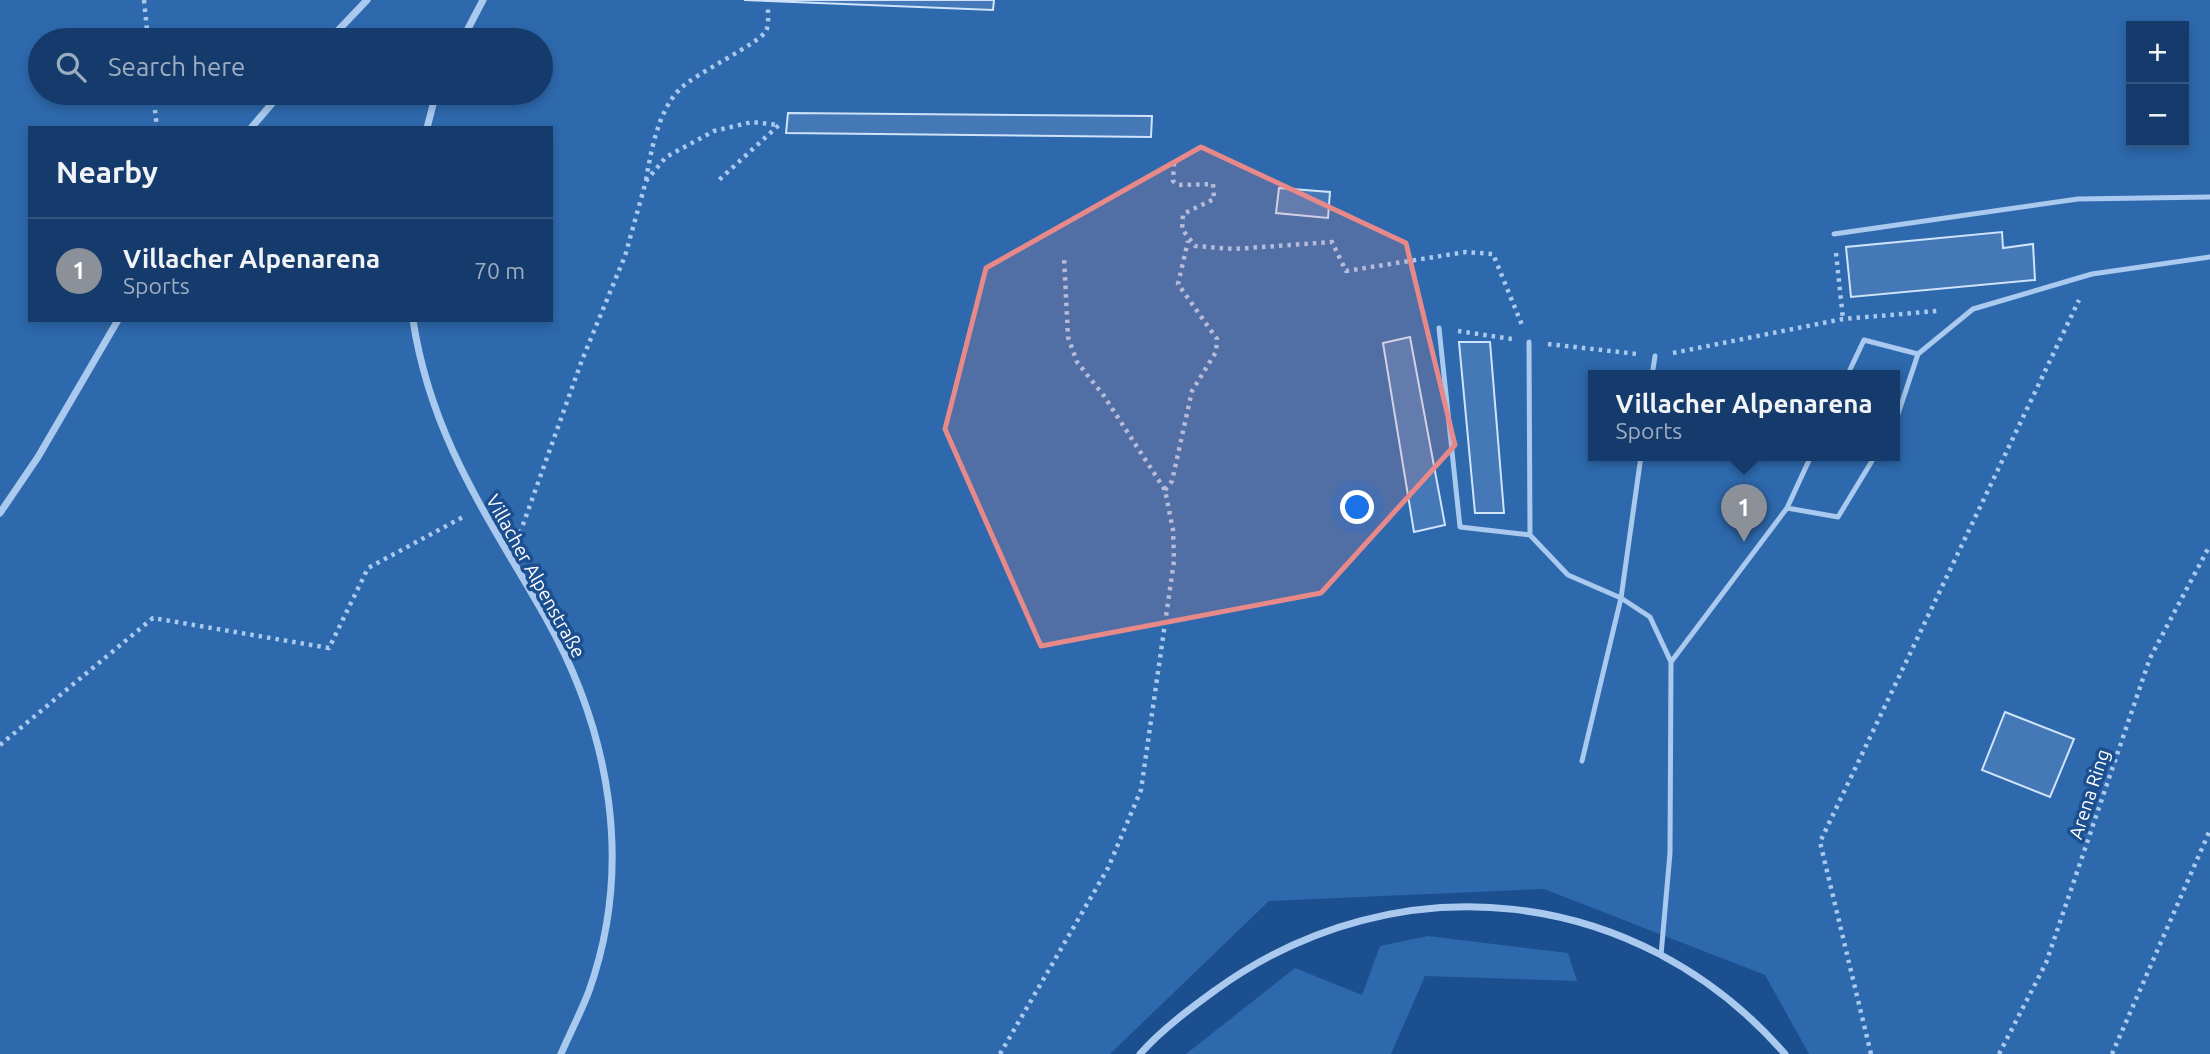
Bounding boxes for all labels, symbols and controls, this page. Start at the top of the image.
map controls [2126,21,2189,147]
button: + [2126,21,2189,84]
search box [28,28,553,105]
icon: search [52,48,90,86]
text: Search here [108,52,245,81]
button: − [2126,84,2189,147]
text: Nearby [56,155,158,189]
text: Villacher Alpenarena [123,244,380,273]
text: 1 [73,258,85,283]
text: 70 m [474,258,525,283]
text: Sports [123,273,190,298]
popup [1588,370,1900,461]
text: Villacher Alpenarena [1615,389,1873,418]
text: Sports [1615,418,1682,443]
pin: 1 [1721,484,1767,542]
your location [1340,490,1374,524]
street label: Villacher Alpenstraße [482,491,590,661]
street label: Arena Ring [2064,746,2114,842]

